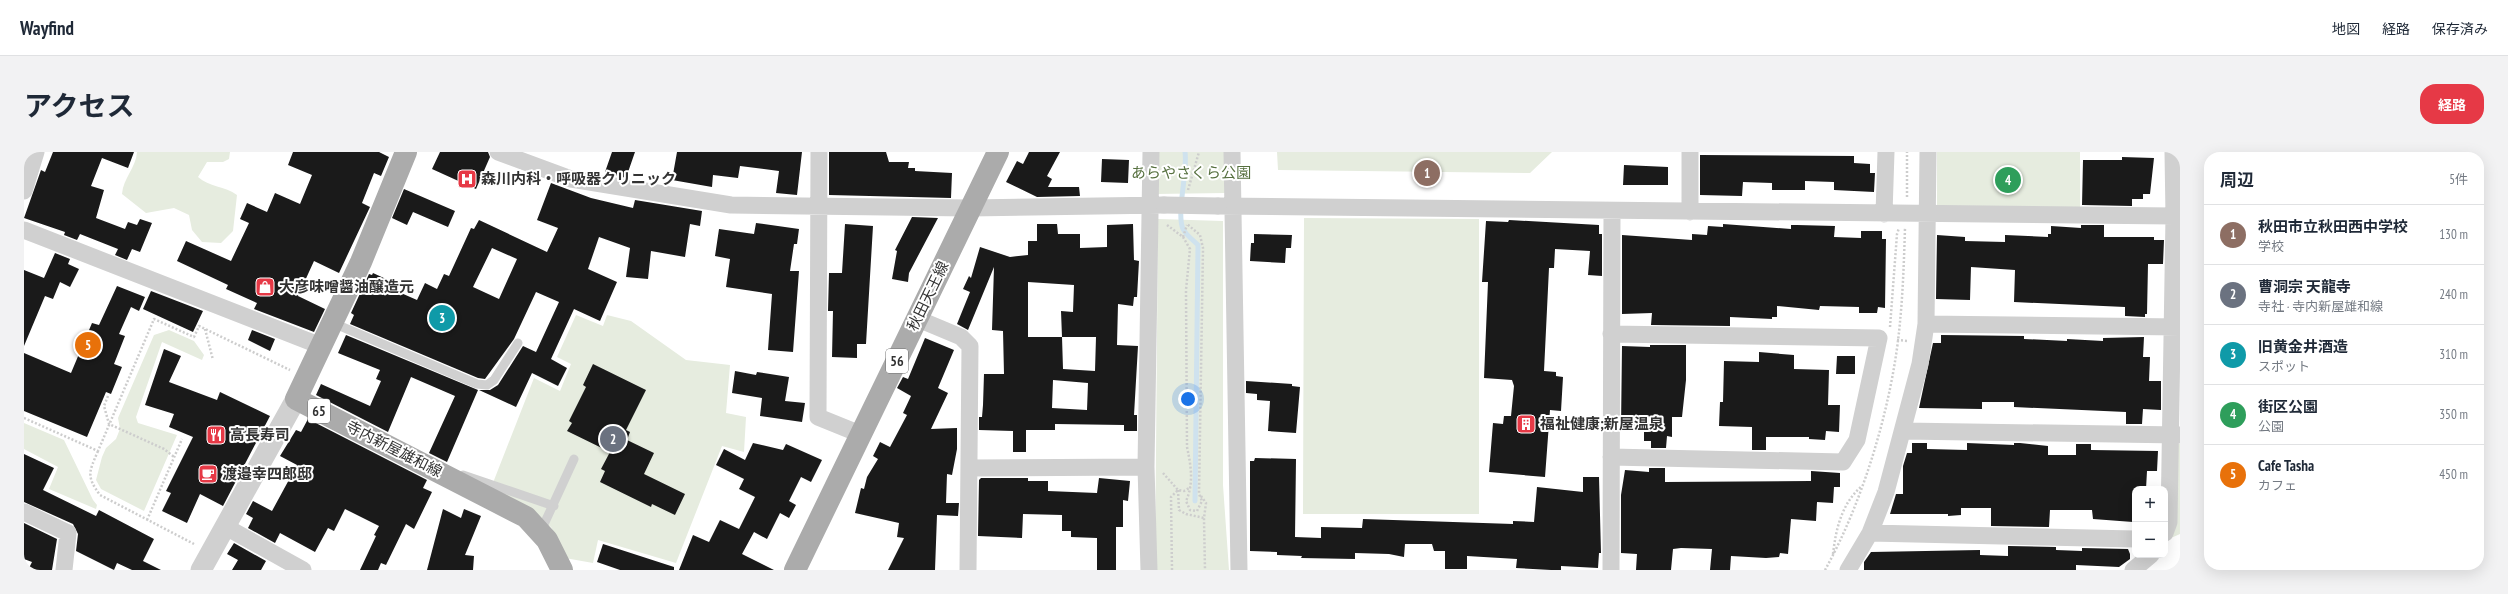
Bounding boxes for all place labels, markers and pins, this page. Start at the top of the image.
pin: 1 [1414,158,1440,188]
pin: 4 [1995,165,2021,195]
hospital icon: 森川内科・呼吸器クリニック [456,168,478,190]
place label: 森川内科・呼吸器クリニック [481,169,676,188]
shop icon: 大彦味噌醤油醸造元 [254,276,276,298]
place label: 大彦味噌醤油醸造元 [279,277,414,296]
pin: 3 [429,303,455,333]
pin: 5 [75,330,101,360]
building icon: 福祉健康;新屋温泉 [1515,413,1537,435]
place label: 福祉健康;新屋温泉 [1539,414,1664,433]
restaurant icon: 高長寿司 [205,424,227,446]
pin: 2 [600,424,626,454]
place label: 高長寿司 [230,425,290,444]
cafe icon: 渡邉幸四郎邸 [197,463,219,485]
place label: 渡邉幸四郎邸 [222,464,312,483]

